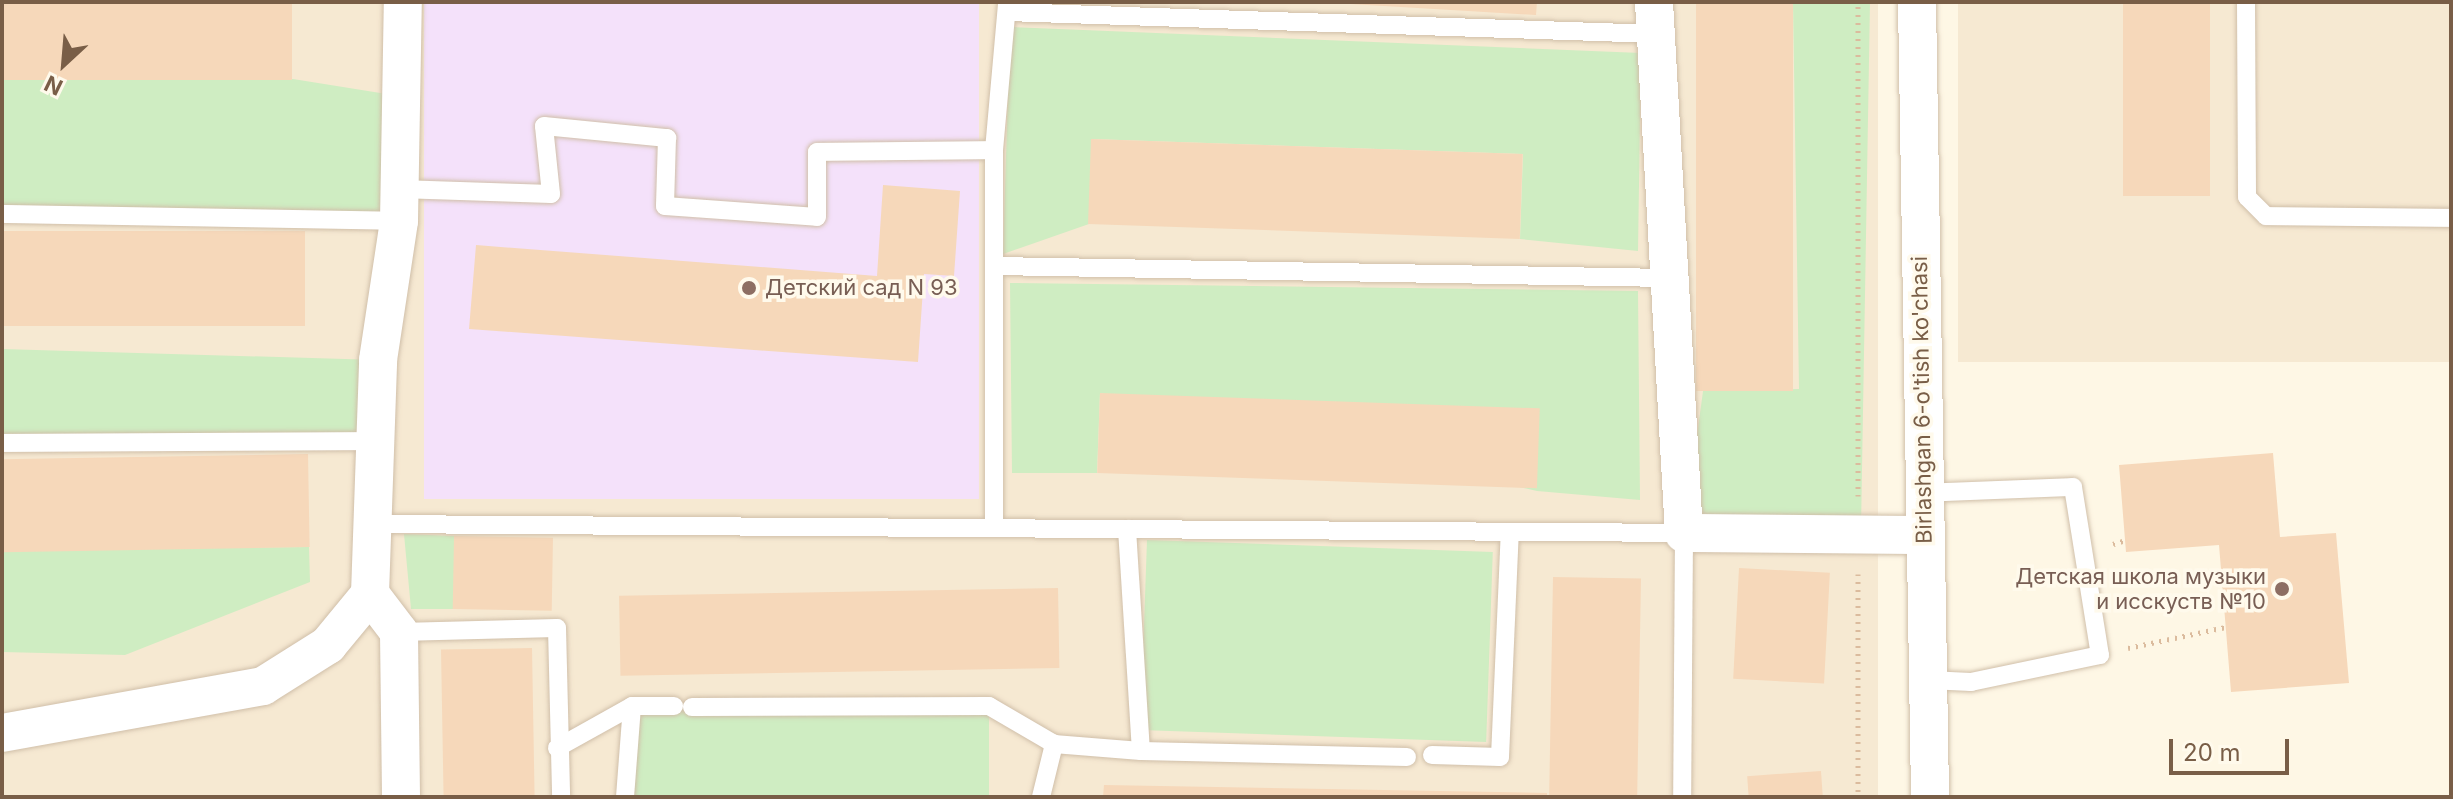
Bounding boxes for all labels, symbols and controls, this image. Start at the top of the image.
north arrow [24,24,104,104]
text: N [40,70,67,101]
street label: Birlashgan 6-o'tish ko'chasi [1906,256,1938,544]
place label: Детский сад N 93 [765,275,958,301]
marker: Детский сад N 93 [740,279,758,297]
place label: Детская школа музыки и исскуств №10 [2015,563,2266,614]
marker: Детская школа музыки и исскуств №10 [2273,580,2291,598]
scale bar [2173,723,2293,773]
text: 20 m [2183,738,2241,767]

